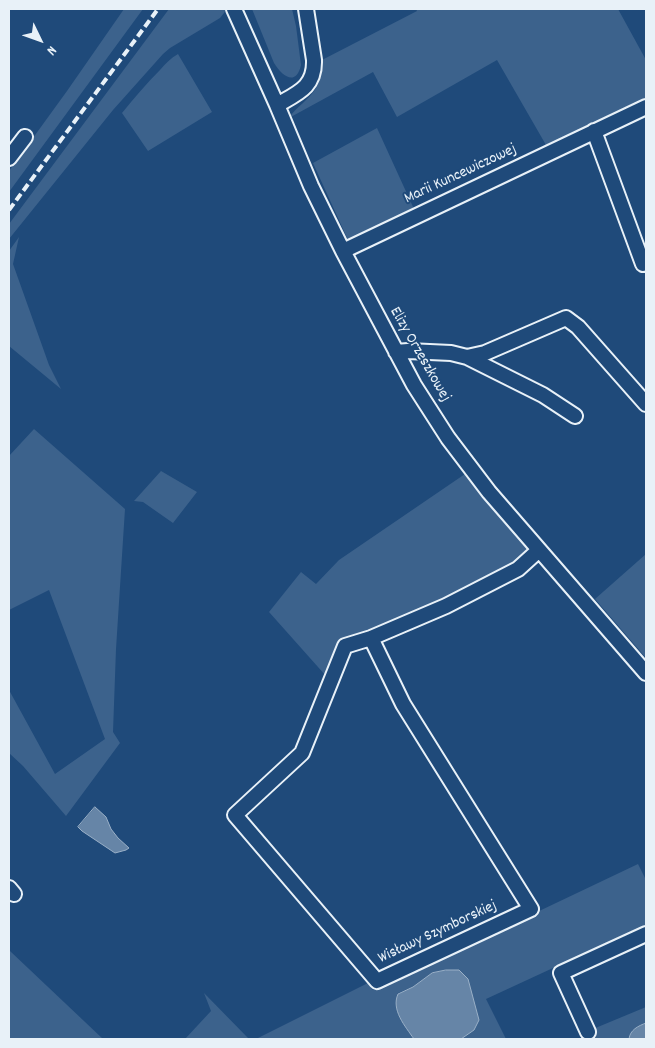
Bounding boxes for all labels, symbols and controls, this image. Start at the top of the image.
north arrow [15,15,65,65]
text: N [41,41,61,59]
street label: Marii Kuncewiczowej [402,141,520,209]
street label: Elizy Orzeszkowej [384,304,454,406]
street label: Wisławy Szymborskiej [376,897,500,969]

